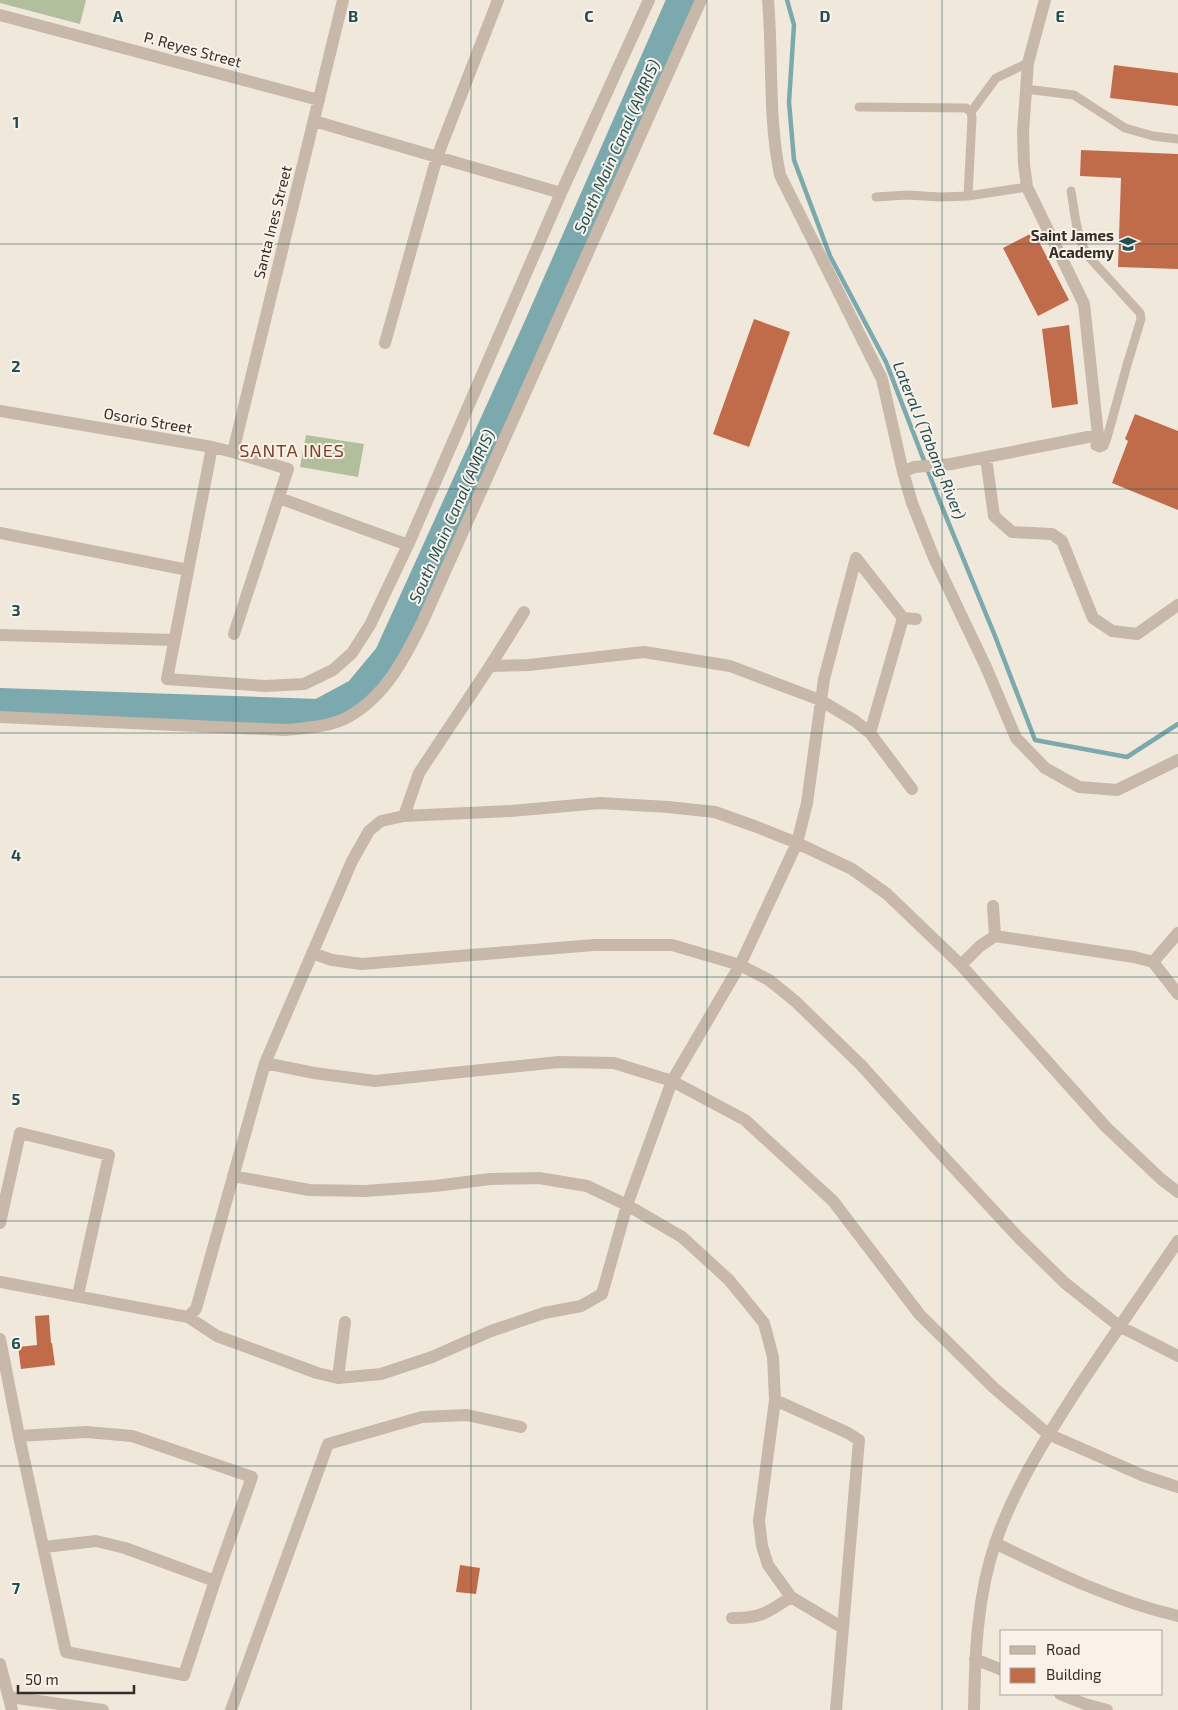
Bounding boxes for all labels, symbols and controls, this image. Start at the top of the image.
text: A [113,6,124,25]
text: B [348,6,358,25]
text: C [584,6,594,25]
text: D [820,6,831,25]
text: E [1055,6,1065,25]
street label: P. Reyes Street [142,27,244,71]
water label: South Main Canal (AMRIS) [569,56,663,236]
text: 1 [13,112,19,131]
street label: Santa Ines Street [249,163,295,280]
place label: Saint James Academy [1031,226,1115,262]
school or university icon: Saint James Academy [1118,234,1138,254]
text: 2 [11,356,21,375]
water label: Lateral J (Tabang River) [890,358,971,522]
street label: Osorio Street [102,403,194,437]
water label: South Main Canal (AMRIS) [404,426,498,606]
district label: SANTA INES [239,439,345,461]
text: 3 [11,600,21,619]
text: 4 [11,845,21,864]
text: 5 [12,1089,21,1108]
text: 6 [11,1333,21,1352]
text: 7 [12,1578,21,1597]
legend [1000,1630,1163,1695]
text: Road [1046,1640,1081,1658]
scale bar [18,1662,134,1694]
text: Building [1046,1665,1102,1683]
text: 50 m [25,1670,59,1688]

